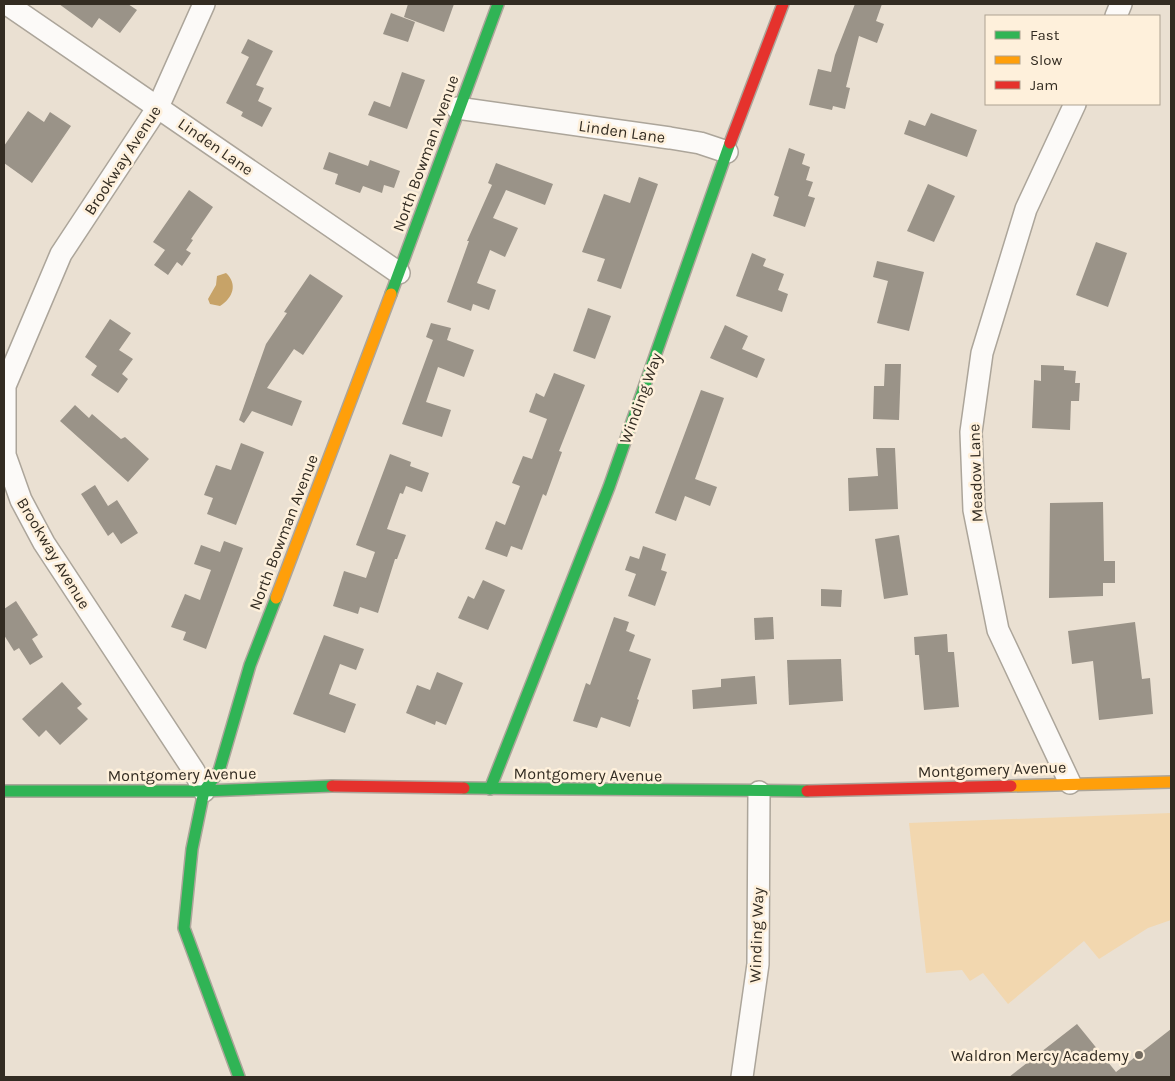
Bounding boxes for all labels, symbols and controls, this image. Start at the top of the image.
legend [985,15,1160,105]
text: Fast [1030,26,1060,44]
text: Slow [1030,51,1062,69]
street label: North Bowman Avenue [388,72,463,234]
text: Jam [1030,76,1058,94]
street label: Brookway Avenue [80,102,165,219]
street label: Linden Lane [175,114,257,179]
street label: Linden Lane [577,116,666,147]
street label: Winding Way [615,350,666,446]
street label: Meadow Lane [964,424,987,522]
street label: North Bowman Avenue [245,452,322,613]
street label: Brookway Avenue [13,494,94,612]
street label: Montgomery Avenue [917,757,1067,782]
street label: Montgomery Avenue [108,764,256,785]
street label: Montgomery Avenue [514,764,662,785]
street label: Winding Way [745,886,768,983]
place label: Waldron Mercy Academy [951,1046,1130,1065]
marker: Waldron Mercy Academy [1133,1049,1145,1061]

